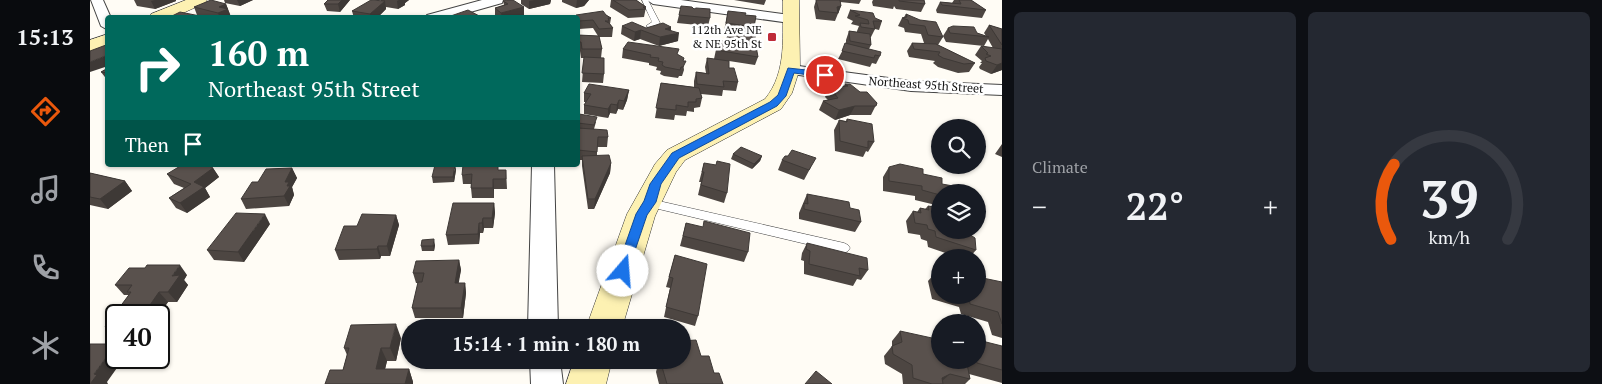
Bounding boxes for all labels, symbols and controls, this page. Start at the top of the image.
text: 15:13 [16,22,74,51]
place label: 112th Ave NE & NE 95th St [691,22,763,51]
text: 160 m [208,30,309,76]
marker: 112th Ave NE & NE 95th St [766,31,778,43]
icon: right [125,35,190,100]
pin [804,54,846,96]
icon: arrive [811,61,839,89]
street label: Northeast 95th Street [868,73,985,96]
text: Northeast 95th Street [208,74,420,103]
icon: directions [28,94,63,129]
map controls [931,119,986,369]
button: search [931,119,986,174]
icon: arrive [179,130,207,158]
text: Then [125,132,169,157]
text: Climate [1032,156,1088,178]
text: 39 [1420,164,1478,233]
icon: music [28,172,63,207]
text: 22° [1126,181,1184,231]
button: layers [931,184,986,239]
text: − [1032,188,1047,225]
text: + [1263,188,1278,225]
text: km/h [1428,225,1470,249]
position arrow [596,244,648,296]
button: + [931,249,986,304]
icon: phone [28,250,63,285]
speed limit sign: 40 [105,304,170,369]
button: − [931,314,986,369]
icon: climate [28,328,63,363]
text: 15:14 · 1 min · 180 m [452,331,640,356]

